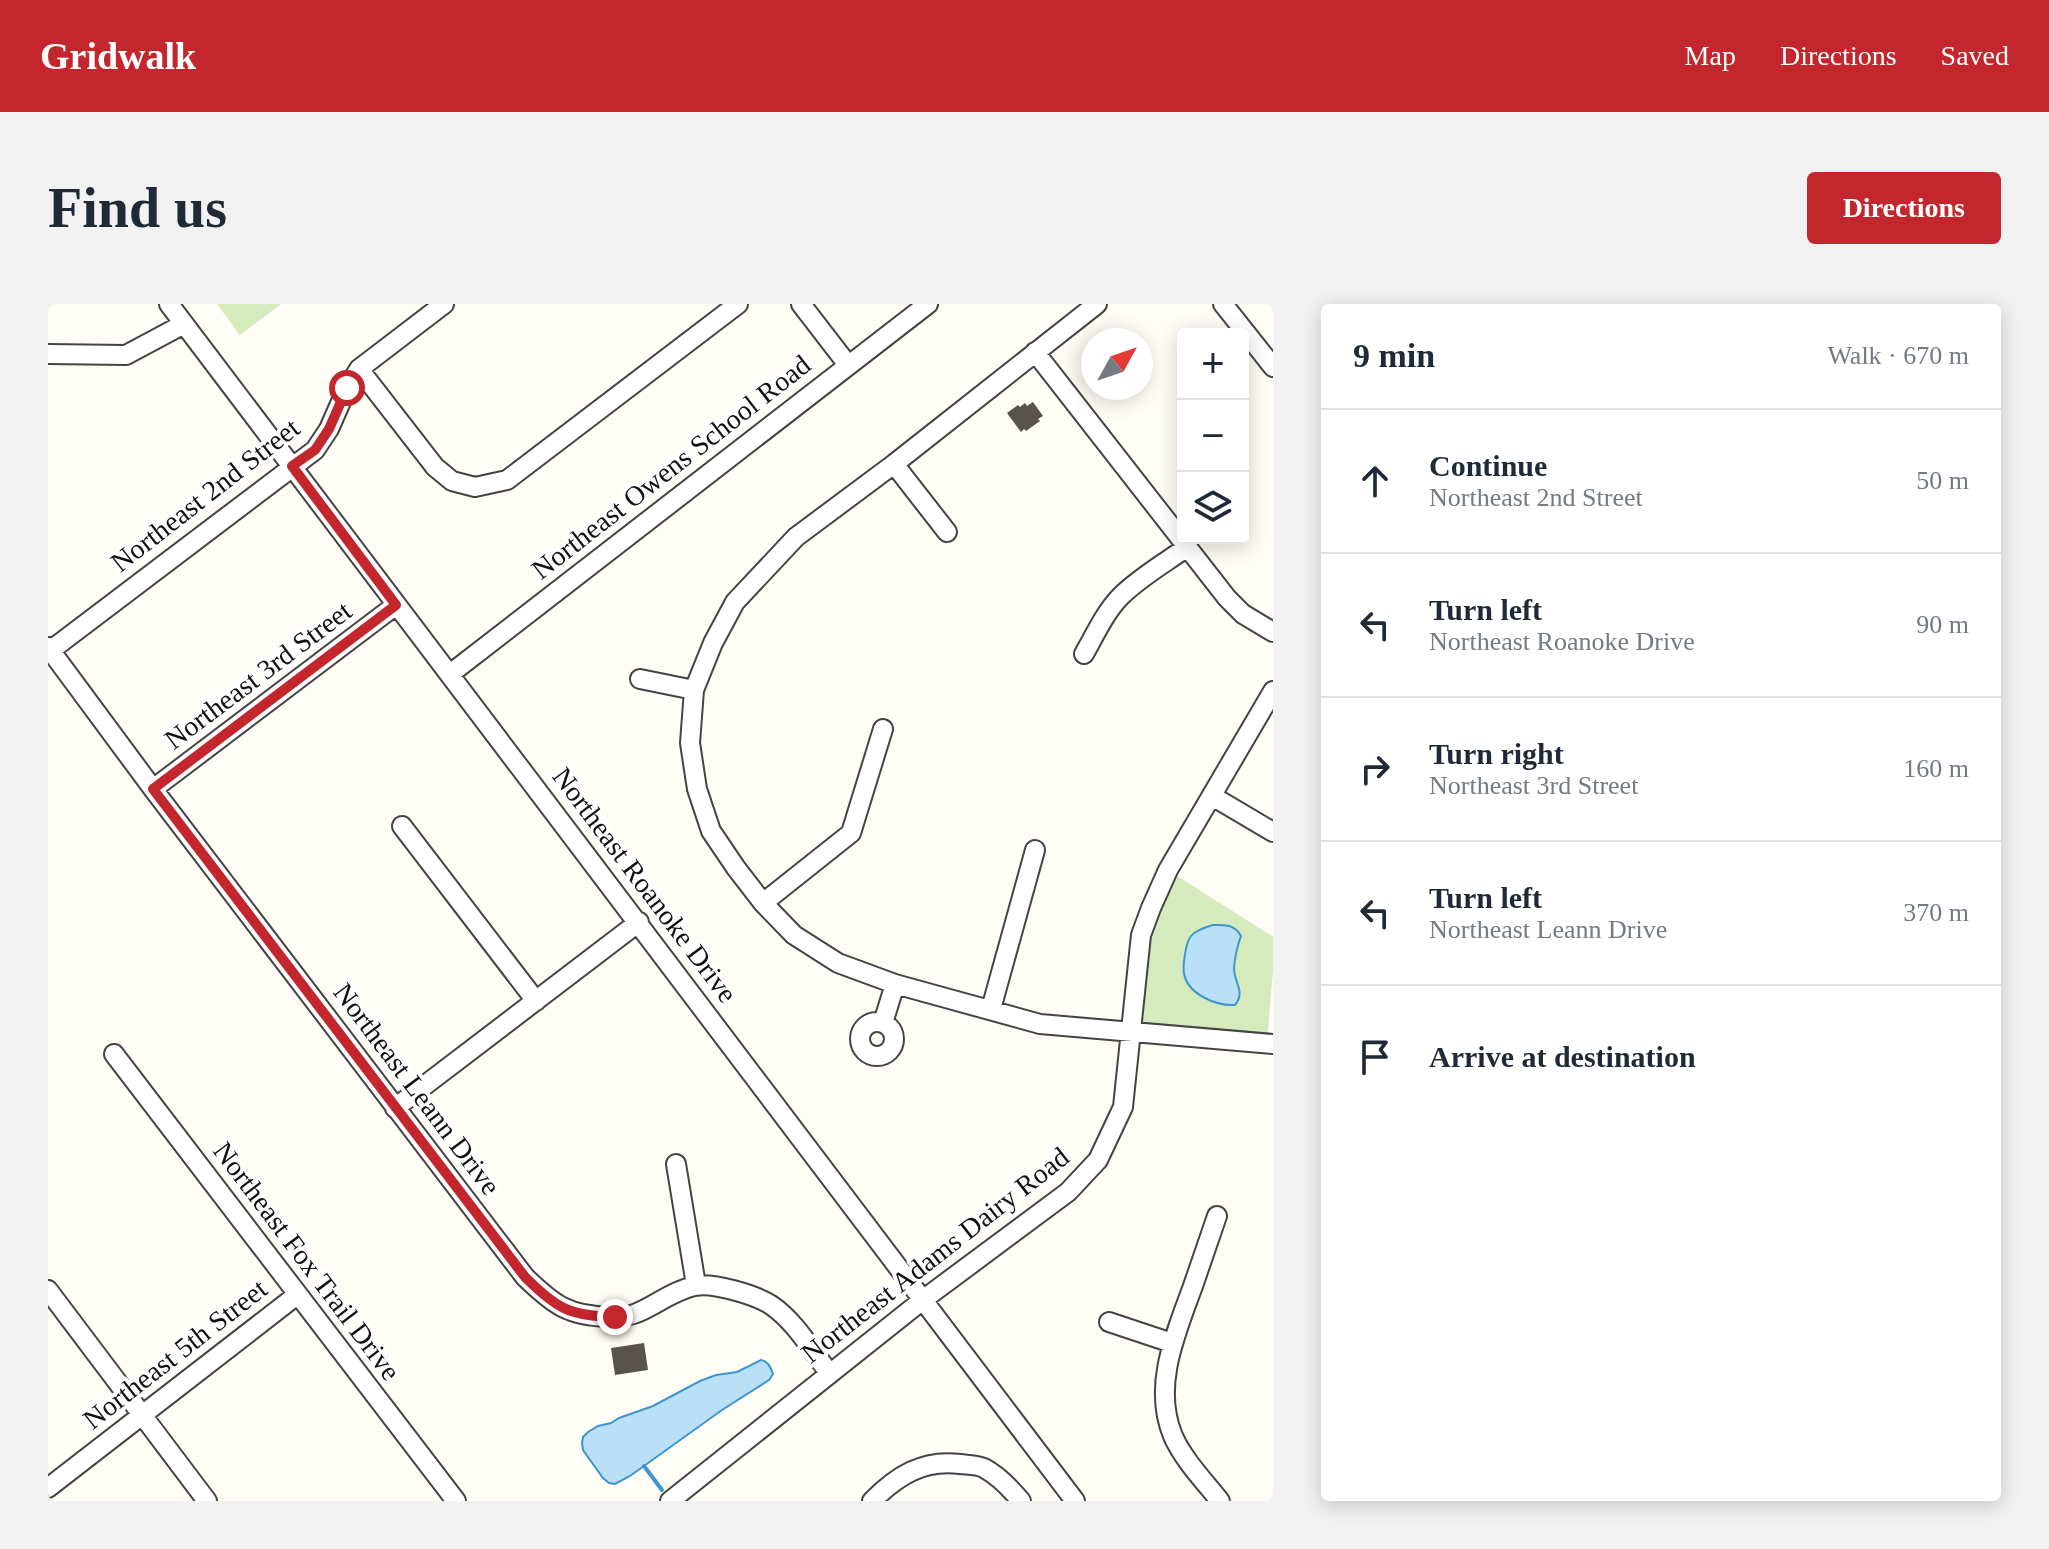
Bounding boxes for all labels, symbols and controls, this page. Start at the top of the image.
text: Gridwalk [40,35,196,77]
text: Map [1685,40,1736,71]
text: Directions [1780,40,1897,71]
text: Saved [1941,40,2009,71]
button: Directions [1807,172,2001,244]
text: Find us [48,177,227,239]
north arrow [1081,328,1153,400]
map controls [1177,328,1249,544]
button: + [1177,328,1249,400]
text: 9 min [1353,337,1435,374]
text: Walk · 670 m [1827,341,1969,370]
street label: Northeast Owens School Road [526,349,816,585]
route start [329,370,365,406]
button: − [1177,400,1249,472]
street label: Northeast 2nd Street [105,412,305,578]
text: Continue [1429,449,1547,482]
icon: ahead [1353,459,1397,503]
text: 50 m [1916,466,1969,495]
button: layers [1177,472,1249,544]
text: Northeast 2nd Street [1429,483,1643,512]
text: Turn left [1429,593,1542,626]
street label: Northeast 3rd Street [159,595,358,755]
icon: left [1353,603,1397,647]
text: 90 m [1916,610,1969,639]
text: Northeast Roanoke Drive [1429,627,1695,656]
text: Turn right [1429,737,1564,770]
icon: right [1353,747,1397,791]
text: 160 m [1903,754,1969,783]
street label: Northeast Roanoke Drive [547,761,743,1009]
text: Northeast 3rd Street [1429,771,1638,800]
text: Turn left [1429,881,1542,914]
icon: left [1353,891,1397,935]
text: 370 m [1903,898,1969,927]
text: Northeast Leann Drive [1429,915,1667,944]
street label: Northeast Leann Drive [327,977,507,1201]
icon: arrive [1353,1035,1397,1079]
text: Arrive at destination [1429,1040,1696,1073]
street label: Northeast Fox Trail Drive [207,1136,407,1386]
street label: Northeast Adams Dairy Road [795,1141,1075,1369]
street label: Northeast 5th Street [77,1273,273,1435]
route end [597,1299,633,1335]

